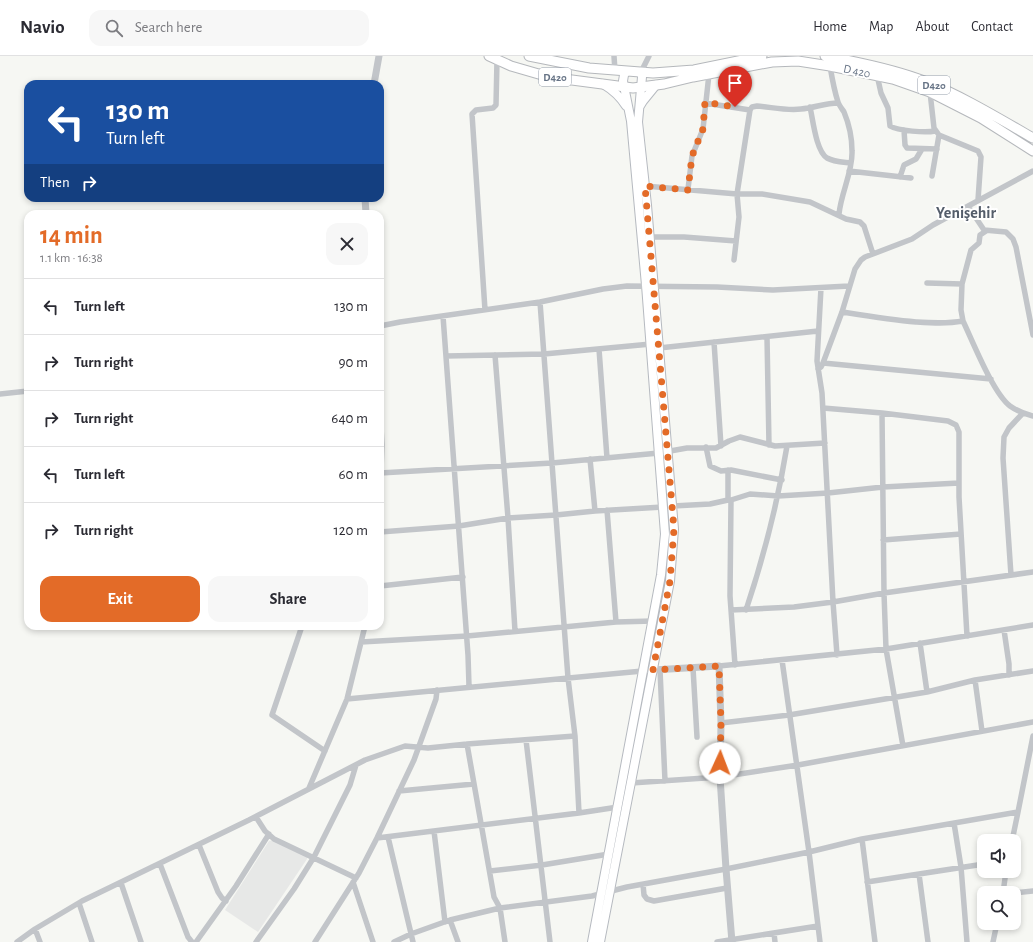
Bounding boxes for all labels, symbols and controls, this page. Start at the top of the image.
search box [89,10,369,46]
icon: search [103,17,125,39]
text: Navio [20,18,65,37]
text: Search here [135,20,203,35]
text: Home [813,20,847,34]
text: Map [869,20,893,34]
text: About [915,20,949,34]
text: Contact [971,20,1013,34]
street label: D 420 [842,62,872,80]
pin [718,66,752,107]
road number: D420 [539,68,571,86]
icon: arrive [724,72,746,94]
road number: D420 [918,76,950,94]
icon: left [40,96,92,148]
text: 130 m [106,97,170,125]
text: Turn left [106,130,165,148]
icon: right [78,172,100,194]
text: Then [40,175,70,190]
district label: Yenişehir [936,205,996,221]
button: close [326,223,368,265]
text: 14 min [40,224,103,248]
text: 1.1 km · 16:38 [40,252,103,265]
icon: left [40,296,62,318]
text: Turn left [74,299,125,314]
text: 130 m [334,299,368,314]
icon: right [40,352,62,374]
text: Turn right [74,355,133,370]
text: 90 m [339,355,368,370]
icon: right [40,408,62,430]
text: Turn right [74,411,133,426]
text: 640 m [331,411,368,426]
icon: left [40,464,62,486]
text: Turn left [74,467,125,482]
text: 60 m [339,467,368,482]
icon: right [40,520,62,542]
text: Turn right [74,523,133,538]
text: 120 m [334,523,368,538]
button: Exit [40,576,200,622]
button: Share [208,576,368,622]
position arrow [699,742,741,784]
map controls [977,834,1021,930]
button: sound [977,834,1021,878]
button: search [977,886,1021,930]

